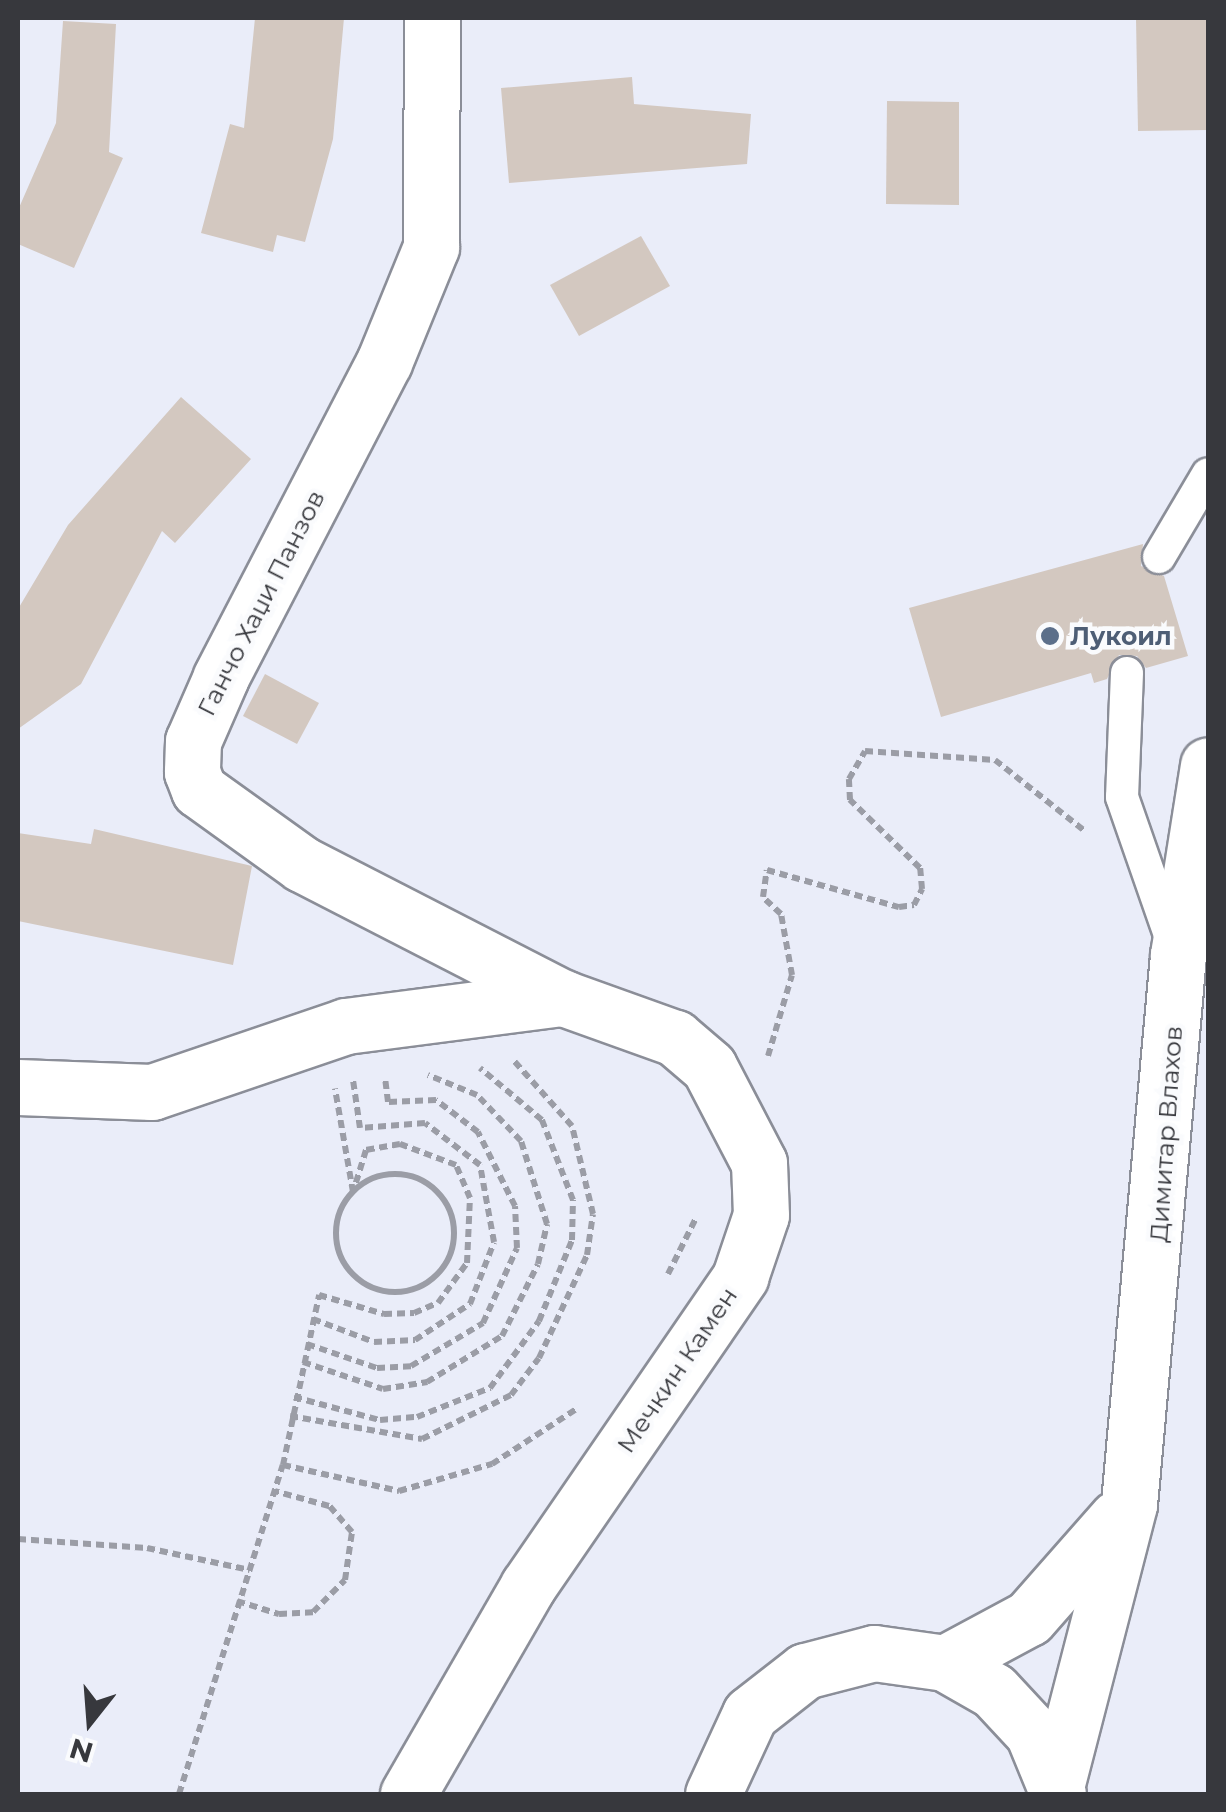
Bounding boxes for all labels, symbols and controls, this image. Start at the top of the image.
street label: Ганчо Хаџи Панзов [191,485,331,721]
place label: Лукоил [1070,621,1172,651]
marker: Лукоил [1039,625,1061,647]
street label: Димитар Влахов [1143,1025,1189,1243]
street label: Мечкин Камен [610,1281,744,1459]
north arrow [40,1672,140,1772]
text: N [65,1731,97,1770]

